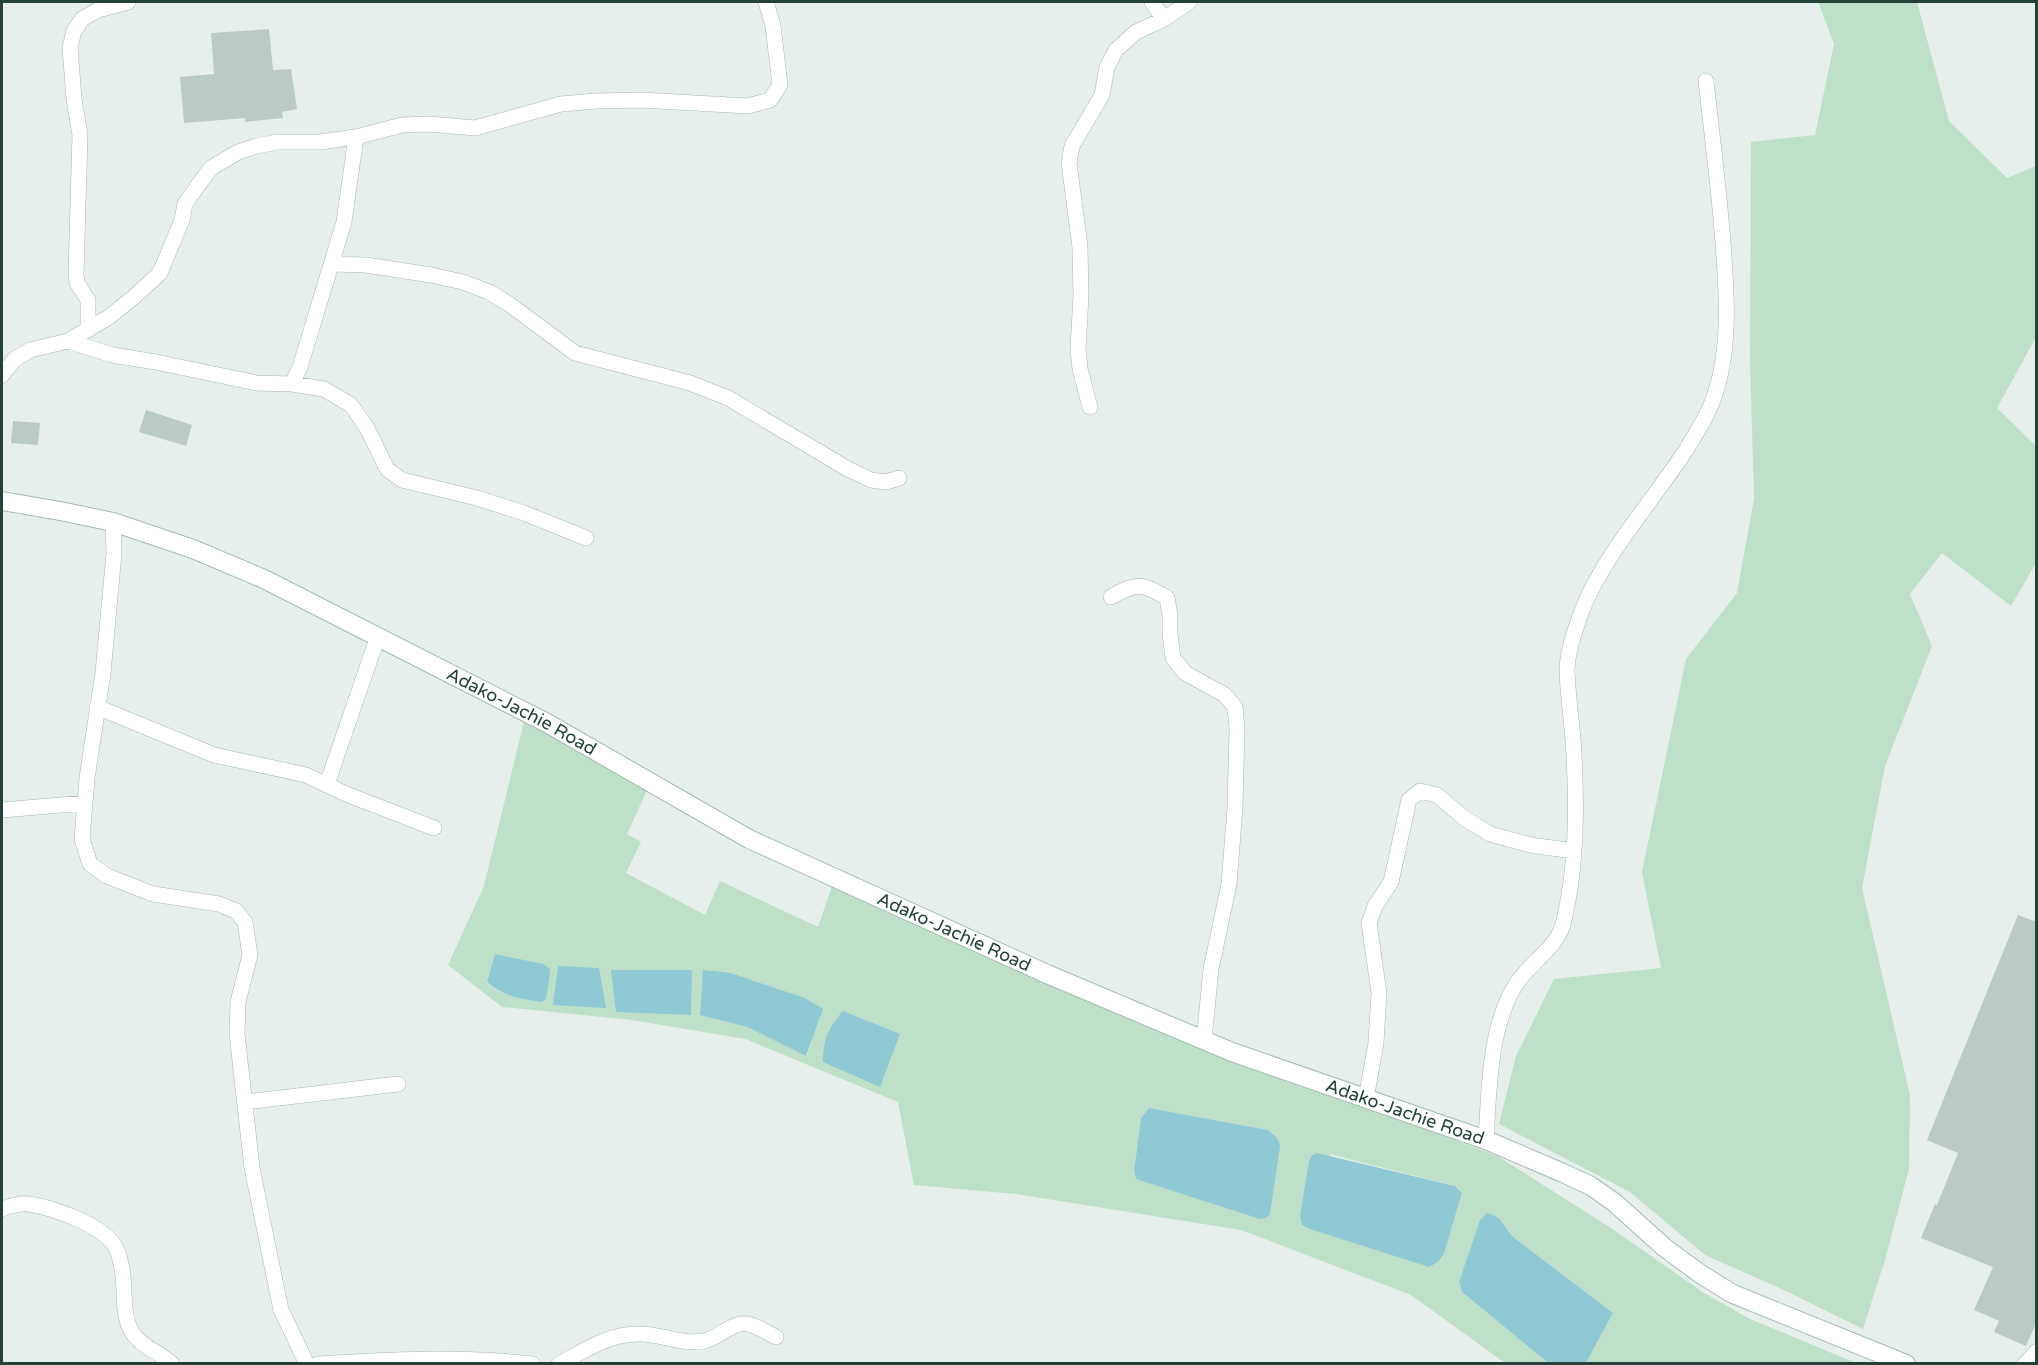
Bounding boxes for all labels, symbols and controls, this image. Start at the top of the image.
street label: Adako-Jachie Road [443,663,600,760]
street label: Adako-Jachie Road [874,888,1034,976]
street label: Adako-Jachie Road [1323,1074,1487,1150]

